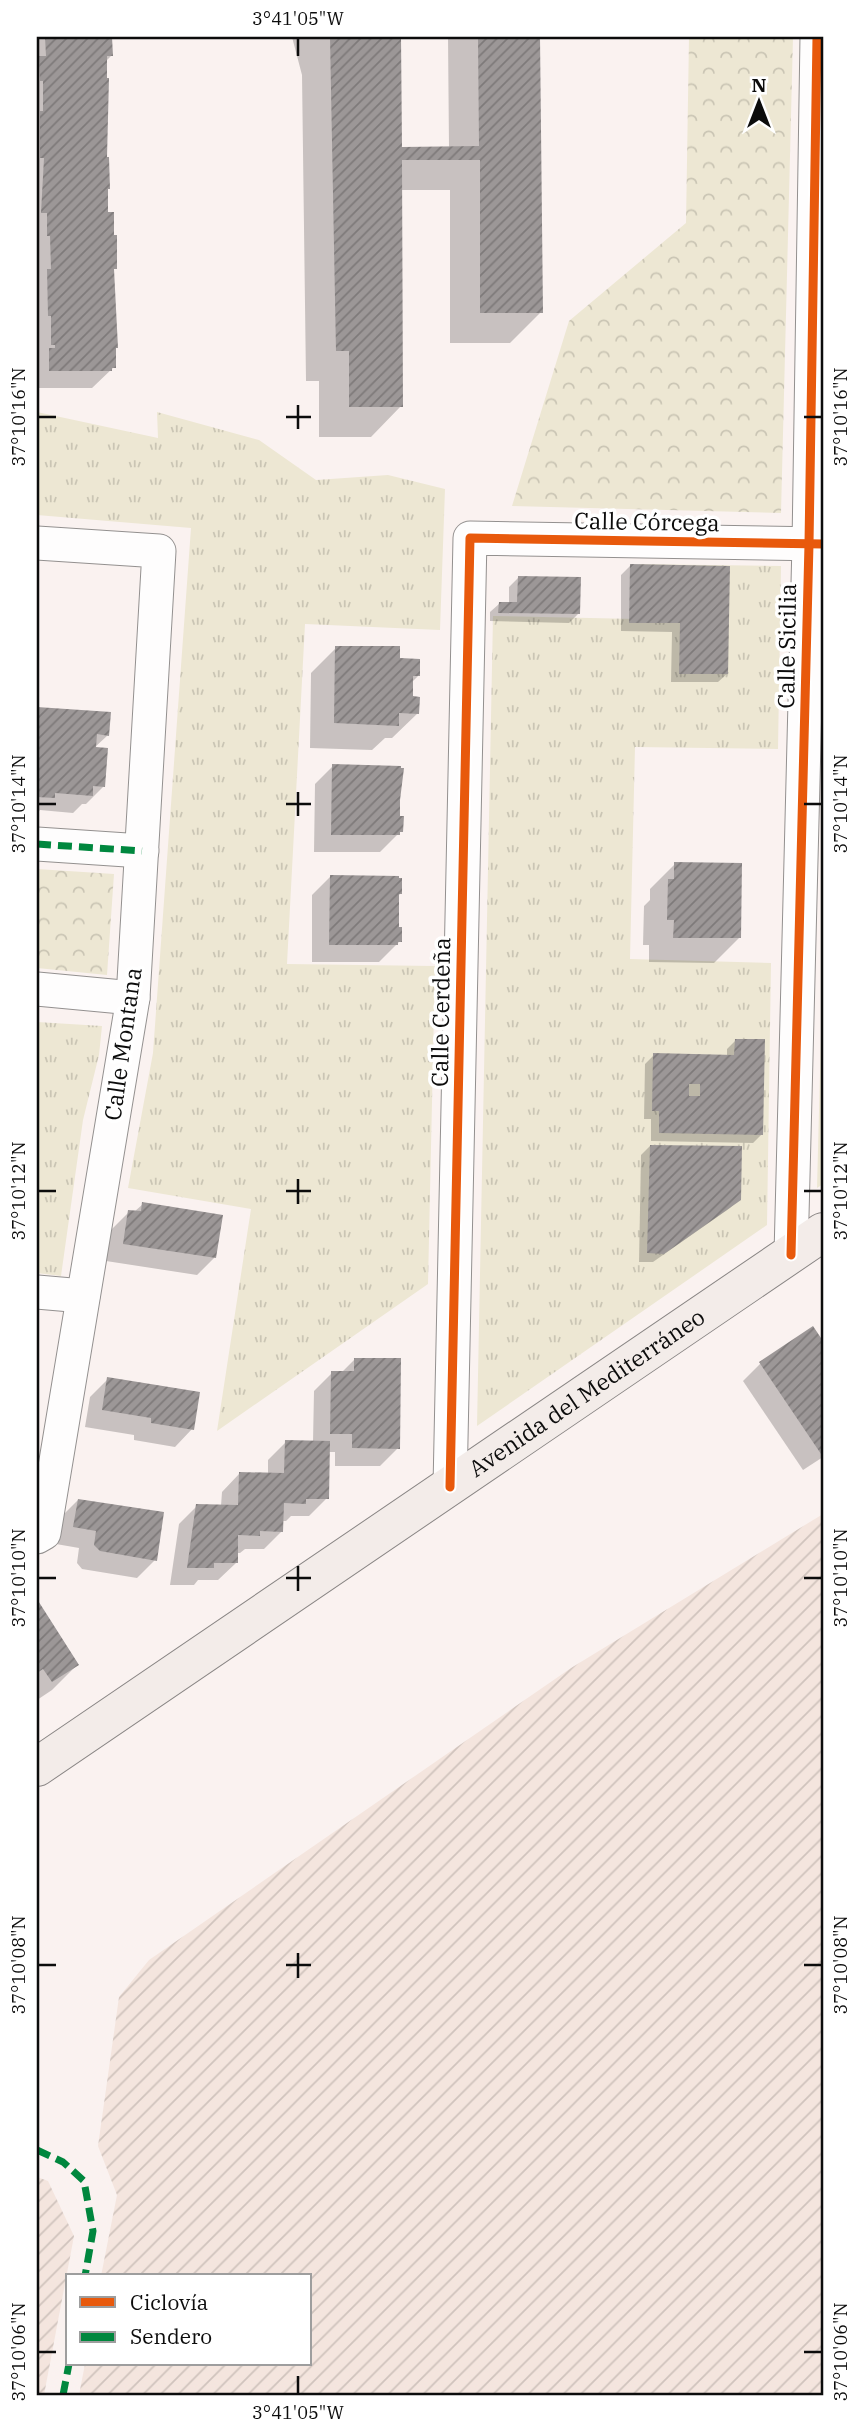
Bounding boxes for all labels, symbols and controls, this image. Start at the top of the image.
text: 3°41'05"W [252,7,345,30]
north arrow [724,66,794,136]
text: N [751,73,767,97]
text: 37°10'16"N [7,368,30,467]
text: 37°10'16"N [829,368,852,467]
street label: Calle Córcega [574,505,720,537]
street label: Calle Sicilia [770,583,802,709]
text: 37°10'14"N [7,755,30,854]
text: 37°10'14"N [829,755,852,854]
street label: Calle Cerdeña [424,937,456,1087]
street label: Calle Montana [96,965,148,1122]
text: 37°10'12"N [7,1142,30,1241]
text: 37°10'12"N [829,1142,852,1241]
street label: Avenida del Mediterráneo [462,1301,710,1483]
text: 37°10'10"N [7,1529,30,1628]
text: 37°10'10"N [829,1529,852,1628]
text: 37°10'08"N [7,1916,30,2015]
text: 37°10'08"N [829,1916,852,2015]
legend [66,2274,312,2366]
text: Ciclovía [130,2288,208,2316]
text: 37°10'06"N [7,2303,30,2402]
text: 37°10'06"N [829,2303,852,2402]
text: Sendero [130,2322,212,2350]
text: 3°41'05"W [252,2401,345,2424]

